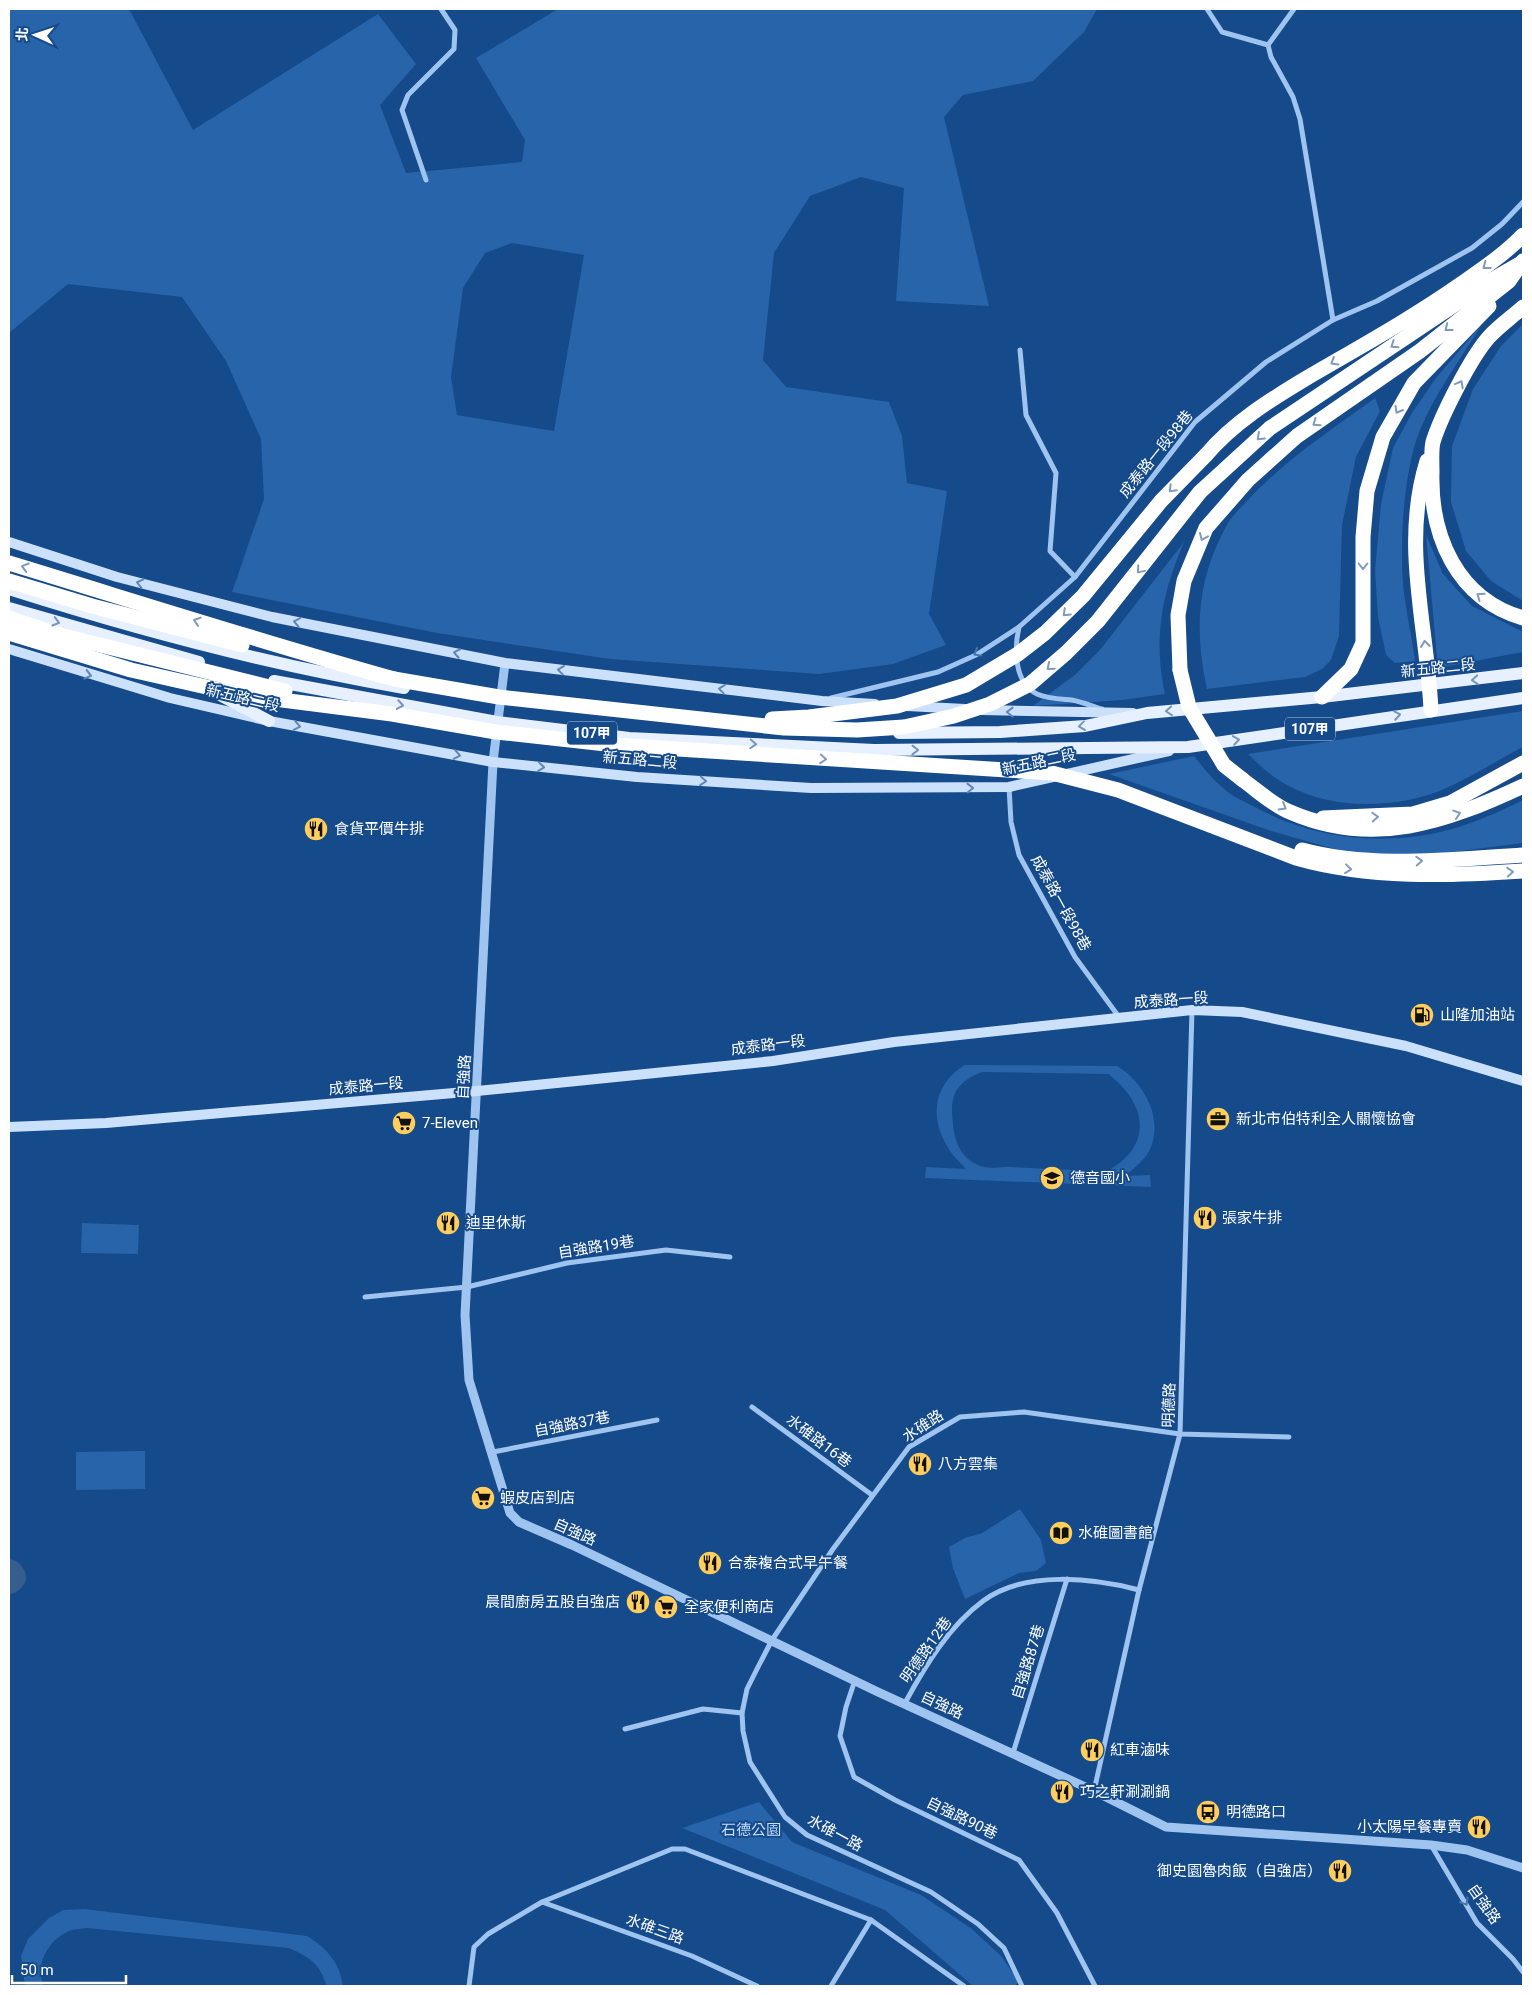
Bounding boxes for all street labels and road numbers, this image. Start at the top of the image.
street label: 成泰路一段98巷 [1115,407,1197,501]
street label: 新五路二段 [1400,655,1476,681]
street label: 新五路二段 [204,681,282,715]
road number: 107甲 [1285,718,1335,741]
road number: 107甲 [567,721,617,744]
street label: 新五路二段 [1000,745,1078,779]
street label: 新五路二段 [602,748,678,772]
street label: 成泰路一段98巷 [1027,852,1095,954]
street label: 成泰路一段 [1133,988,1209,1012]
street label: 成泰路一段 [730,1031,806,1059]
street label: 自強路 [454,1054,474,1100]
street label: 成泰路一段 [328,1074,404,1098]
street label: 自強路19巷 [557,1232,635,1262]
street label: 明德路 [1159,1382,1179,1428]
street label: 水碓路 [899,1406,947,1446]
street label: 自強路37巷 [533,1408,611,1440]
street label: 水碓路16巷 [783,1411,855,1471]
street label: 自強路 [551,1515,599,1549]
street label: 明德路12巷 [897,1613,955,1687]
street label: 自強路87巷 [1008,1623,1048,1701]
street label: 自強路 [918,1687,966,1723]
street label: 自強路90巷 [924,1793,1000,1843]
street label: 水碓一路 [804,1811,866,1855]
street label: 自強路 [1464,1880,1504,1928]
street label: 水碓三路 [624,1910,686,1948]

